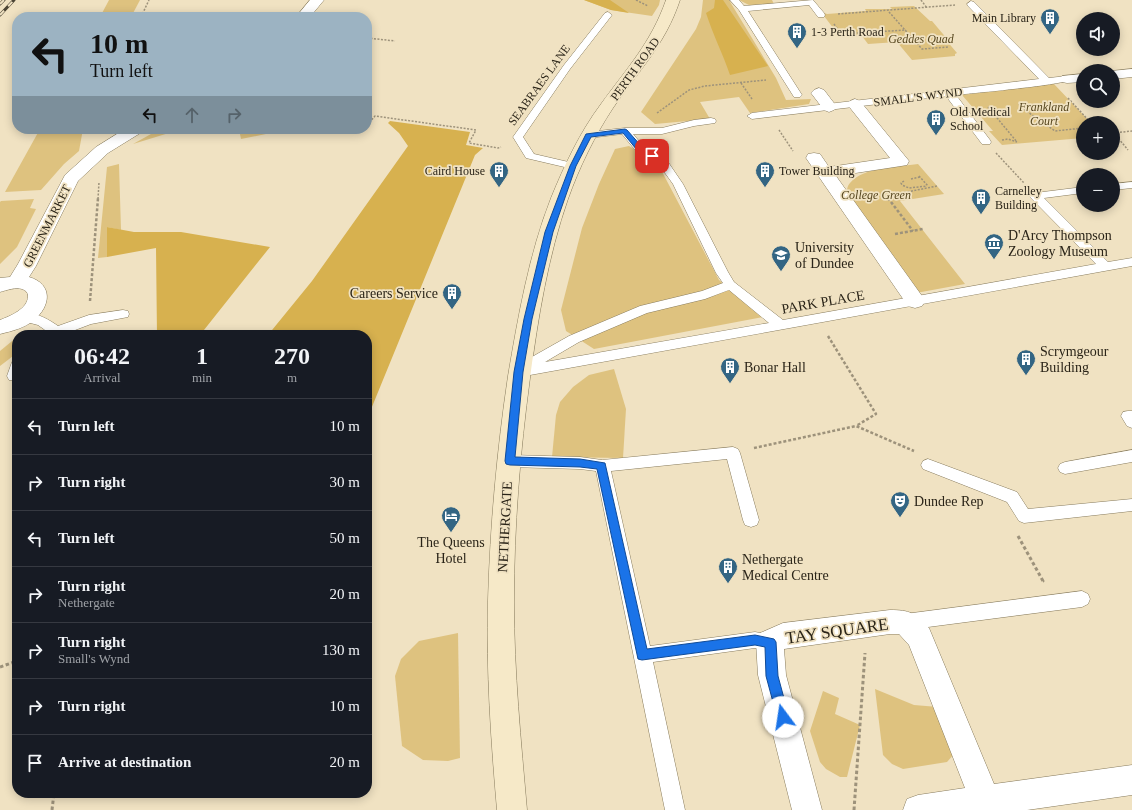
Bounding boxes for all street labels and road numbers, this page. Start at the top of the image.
street label: PERTH ROAD [608,35,663,103]
street label: SEABRAES LANE [505,42,573,128]
street label: SMALL'S WYND [873,85,964,109]
street label: GREENMARKET [20,182,74,270]
street label: PARK PLACE [780,287,866,317]
street label: NETHERGATE [495,481,515,573]
street label: TAY SQUARE [784,614,890,648]

